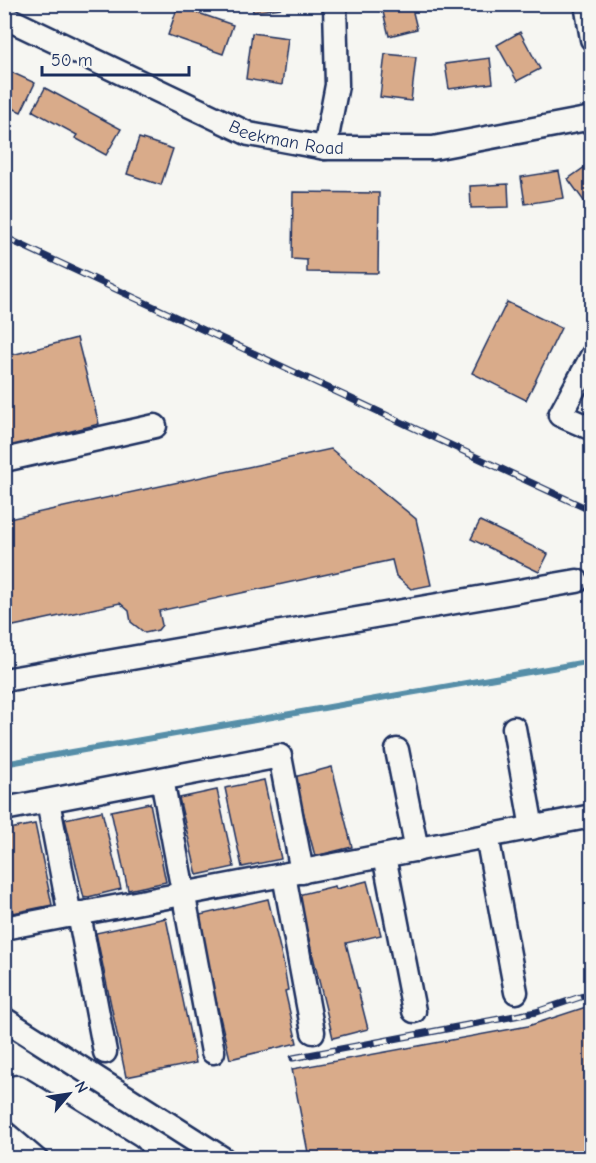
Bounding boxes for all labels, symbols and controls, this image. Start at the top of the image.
scale bar [42,39,189,77]
text: 50 m [51,50,93,71]
street label: Beekman Road [226,115,344,159]
north arrow [39,1064,99,1124]
text: N [71,1078,92,1096]

